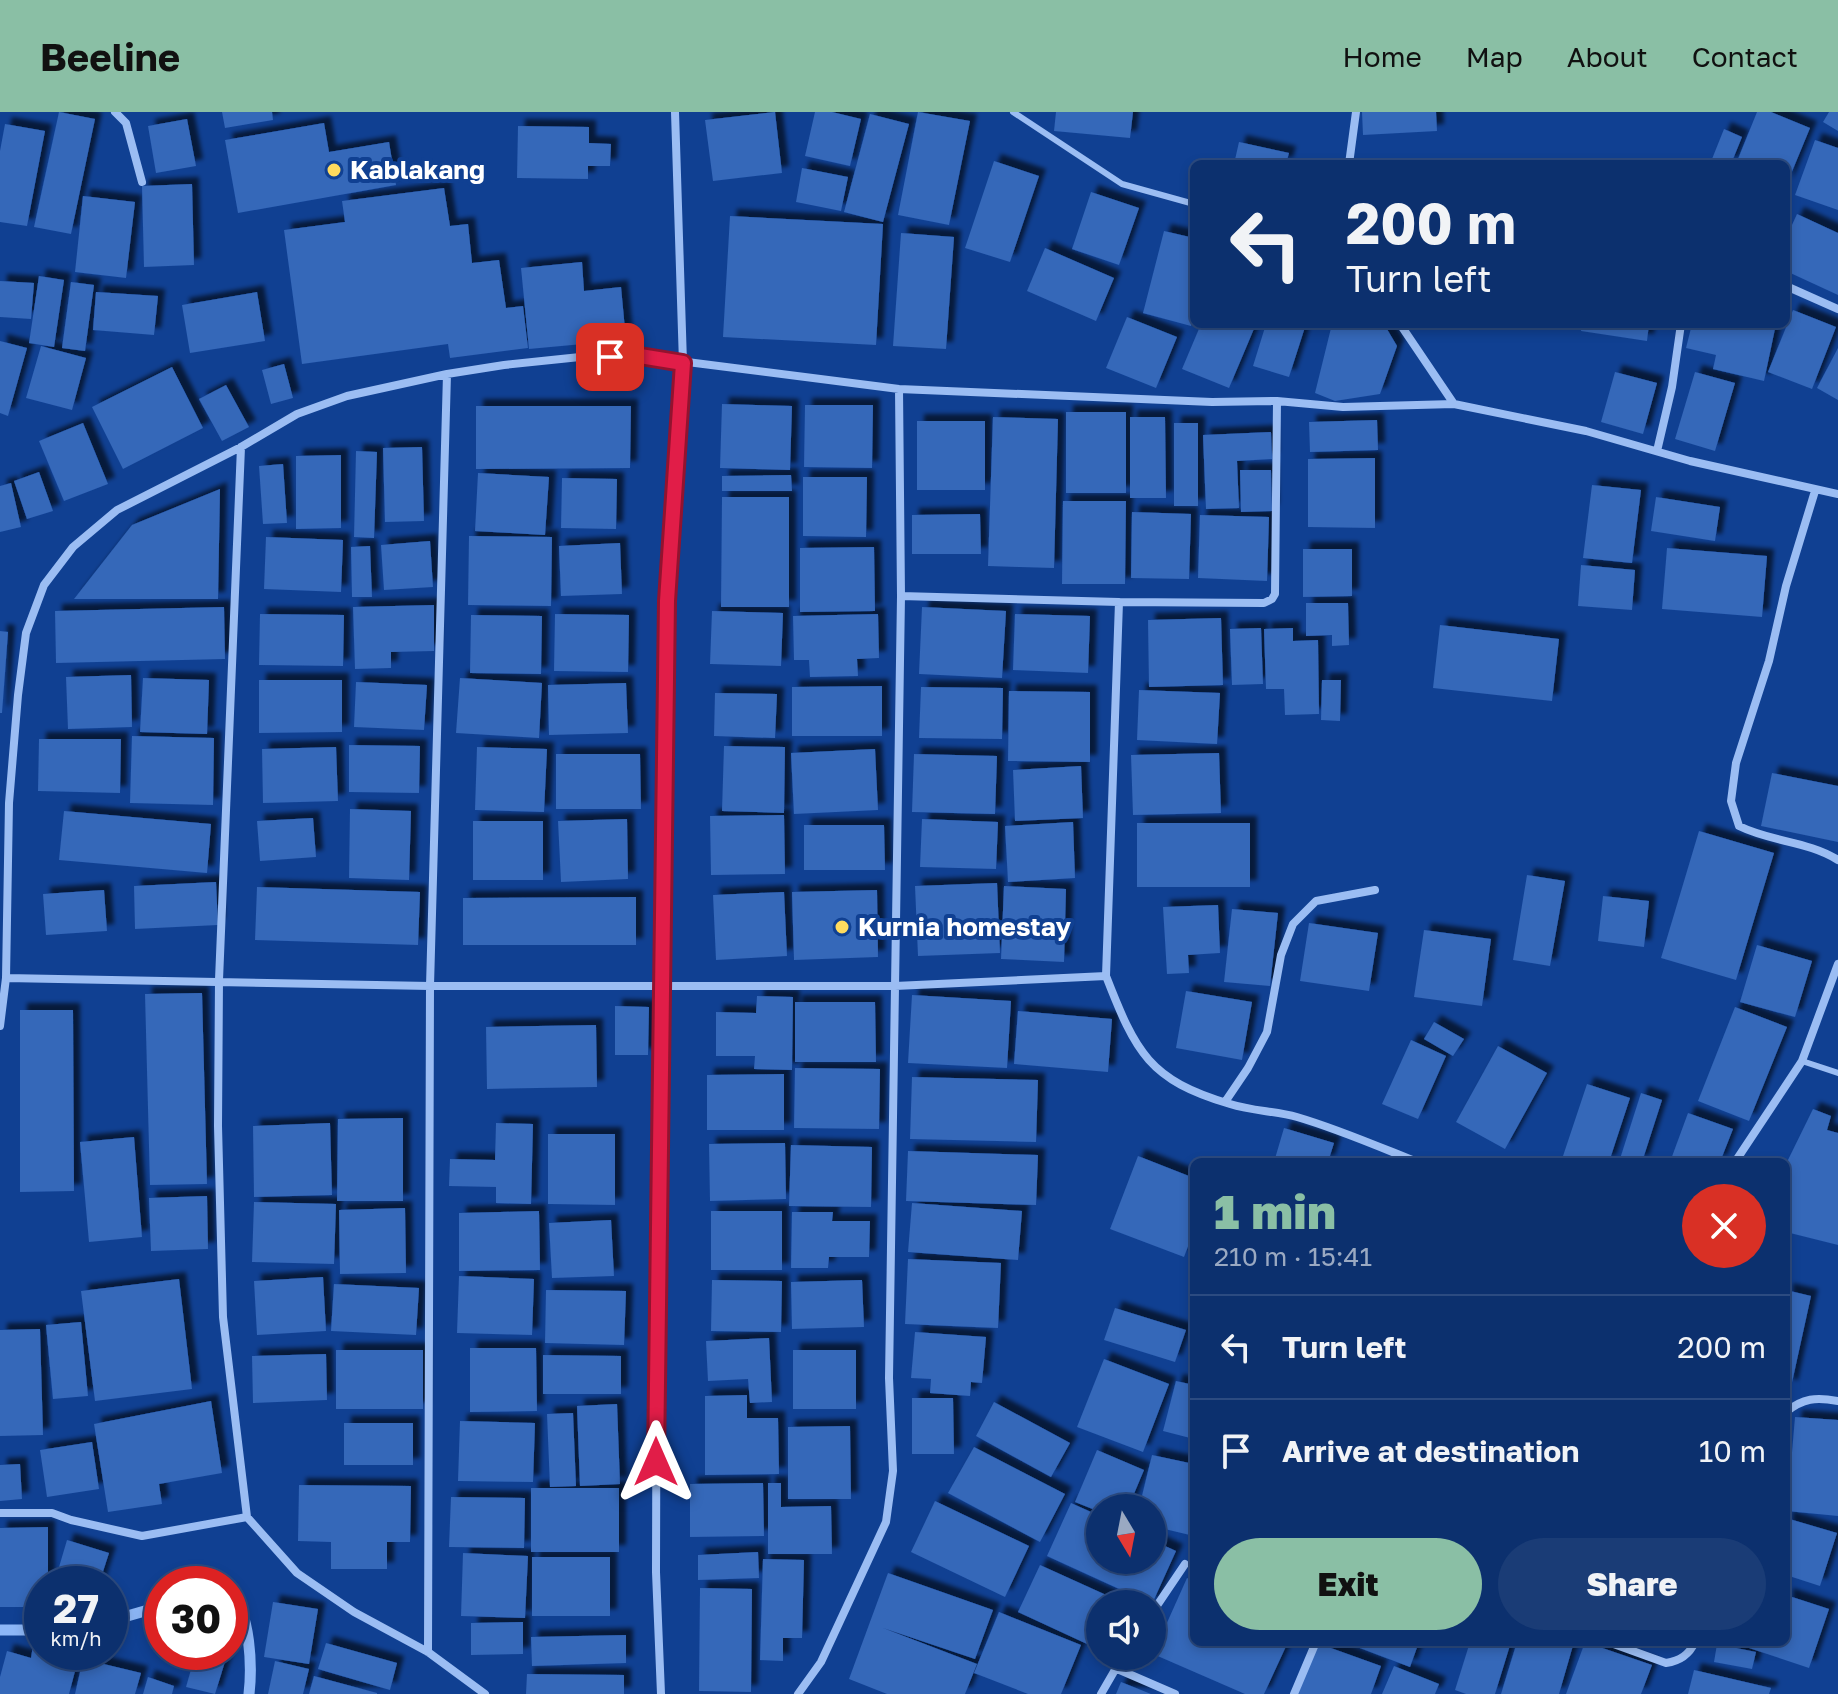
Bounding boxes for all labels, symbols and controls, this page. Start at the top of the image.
text: Beeline [40,34,180,79]
text: Home [1343,40,1422,73]
text: Map [1466,40,1523,73]
text: About [1567,40,1648,73]
text: Contact [1692,40,1798,73]
place label: Kablakang [350,154,485,185]
marker: Kablakang [325,161,343,179]
text: 200 m [1346,189,1516,256]
icon: left [1214,192,1318,296]
text: Turn left [1346,257,1492,300]
pin [576,323,644,391]
icon: arrive [588,335,632,379]
place label: Kurnia homestay [858,911,1071,942]
marker: Kurnia homestay [833,918,851,936]
text: 1 min [1214,1182,1336,1240]
button: close [1682,1184,1766,1268]
text: 210 m · 15:41 [1214,1241,1372,1272]
icon: left [1214,1325,1258,1369]
text: Turn left [1282,1329,1407,1365]
text: 200 m [1677,1329,1766,1365]
position arrow [614,1420,698,1504]
icon: arrive [1214,1429,1258,1473]
text: Arrive at destination [1282,1433,1579,1469]
text: 10 m [1699,1433,1766,1469]
north arrow [1086,1494,1166,1574]
map controls [1086,1494,1166,1670]
button: Exit [1214,1538,1482,1630]
button: Share [1498,1538,1766,1630]
speed limit sign: 30 [144,1566,248,1670]
text: 27 [53,1584,99,1632]
button: sound [1086,1590,1166,1670]
text: km/h [51,1626,101,1650]

